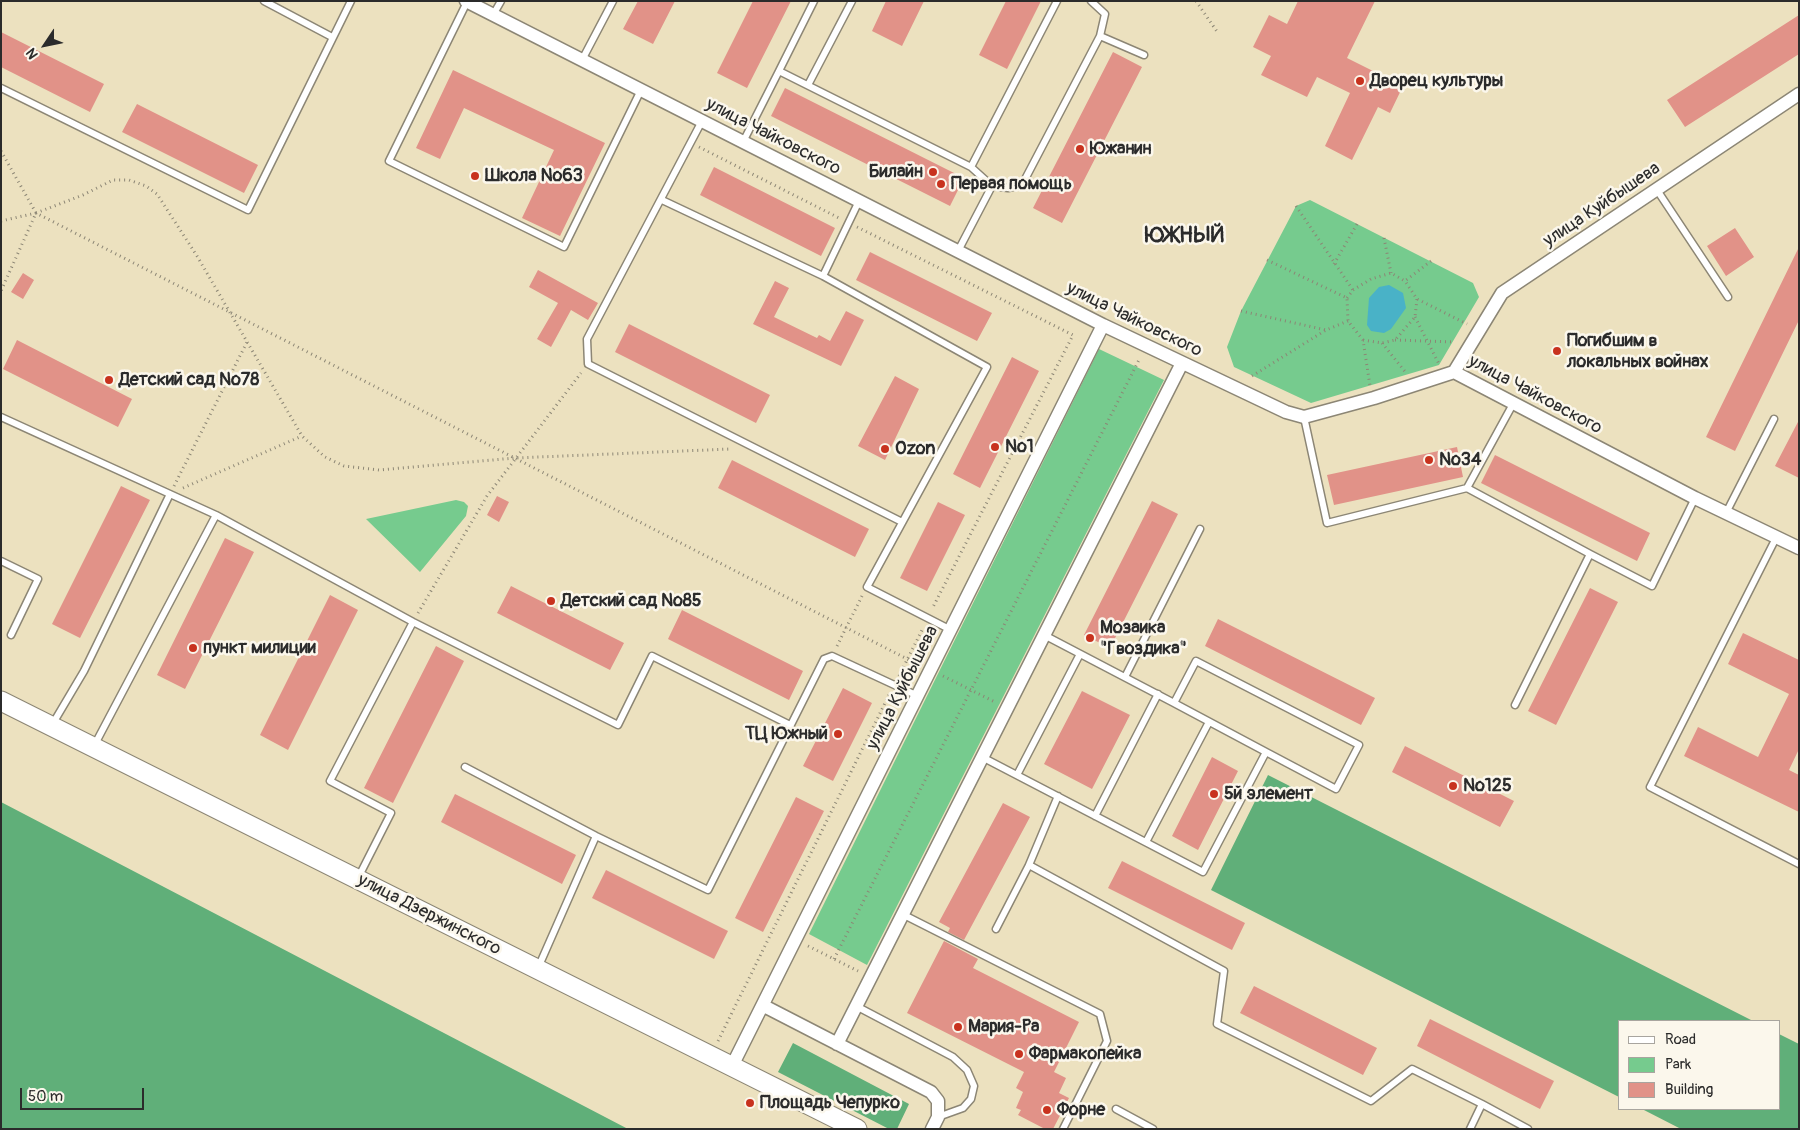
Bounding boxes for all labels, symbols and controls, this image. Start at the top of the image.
north arrow [20,20,70,70]
text: N [22,45,42,62]
place label: Дворец культуры [1370,70,1503,92]
marker: Дворец культуры [1354,75,1366,87]
street label: улица Чайковского [702,94,844,180]
place label: Южанин [1090,138,1151,160]
marker: Южанин [1074,143,1086,155]
street label: улица Куйбышева [1540,158,1664,252]
place label: Билайн [869,161,923,183]
place label: Школа №63 [485,165,583,187]
marker: Билайн [927,166,939,178]
marker: Школа №63 [469,170,481,182]
place label: Первая помощь [951,173,1072,195]
marker: Первая помощь [935,178,947,190]
district label: ЮЖНЫЙ [1144,223,1226,249]
street label: улица Чайковского [1063,278,1205,362]
place label: Погибшим в локальных войнах [1567,330,1709,372]
marker: Погибшим в локальных войнах [1551,345,1563,357]
street label: улица Чайковского [1464,351,1606,439]
place label: Детский сад №78 [119,369,259,391]
marker: Детский сад №78 [103,374,115,386]
place label: №1 [1005,436,1034,458]
place label: Ozon [895,438,935,460]
marker: №1 [989,441,1001,453]
marker: Ozon [879,443,891,455]
place label: №34 [1439,449,1481,471]
marker: №34 [1423,454,1435,466]
place label: Детский сад №85 [561,590,702,612]
marker: Детский сад №85 [545,595,557,607]
place label: Мозаика "Гвоздика" [1100,617,1187,660]
street label: улица Куйбышева [862,622,944,754]
marker: Мозаика "Гвоздика" [1084,632,1096,644]
place label: пункт милиции [203,637,316,659]
marker: пункт милиции [187,642,199,654]
place label: ТЦ Южный [745,723,828,745]
marker: ТЦ Южный [832,728,844,740]
place label: №125 [1463,775,1512,797]
marker: №125 [1447,780,1459,792]
place label: 5й элемент [1224,783,1313,805]
marker: 5й элемент [1208,788,1220,800]
street label: улица Дзержинского [354,870,504,960]
place label: Мария-Ра [968,1016,1039,1038]
legend [1618,1020,1780,1110]
marker: Мария-Ра [952,1021,964,1033]
text: Road [1665,1030,1696,1049]
place label: Фармакопейка [1029,1043,1141,1065]
marker: Фармакопейка [1013,1048,1025,1060]
text: Park [1665,1055,1691,1074]
scale bar [22,1078,146,1110]
text: Building [1665,1080,1713,1099]
text: 50 m [28,1087,63,1106]
place label: Площадь Чепурко [760,1092,900,1114]
marker: Площадь Чепурко [744,1097,756,1109]
place label: Форне [1057,1099,1105,1121]
marker: Форне [1041,1104,1053,1116]

